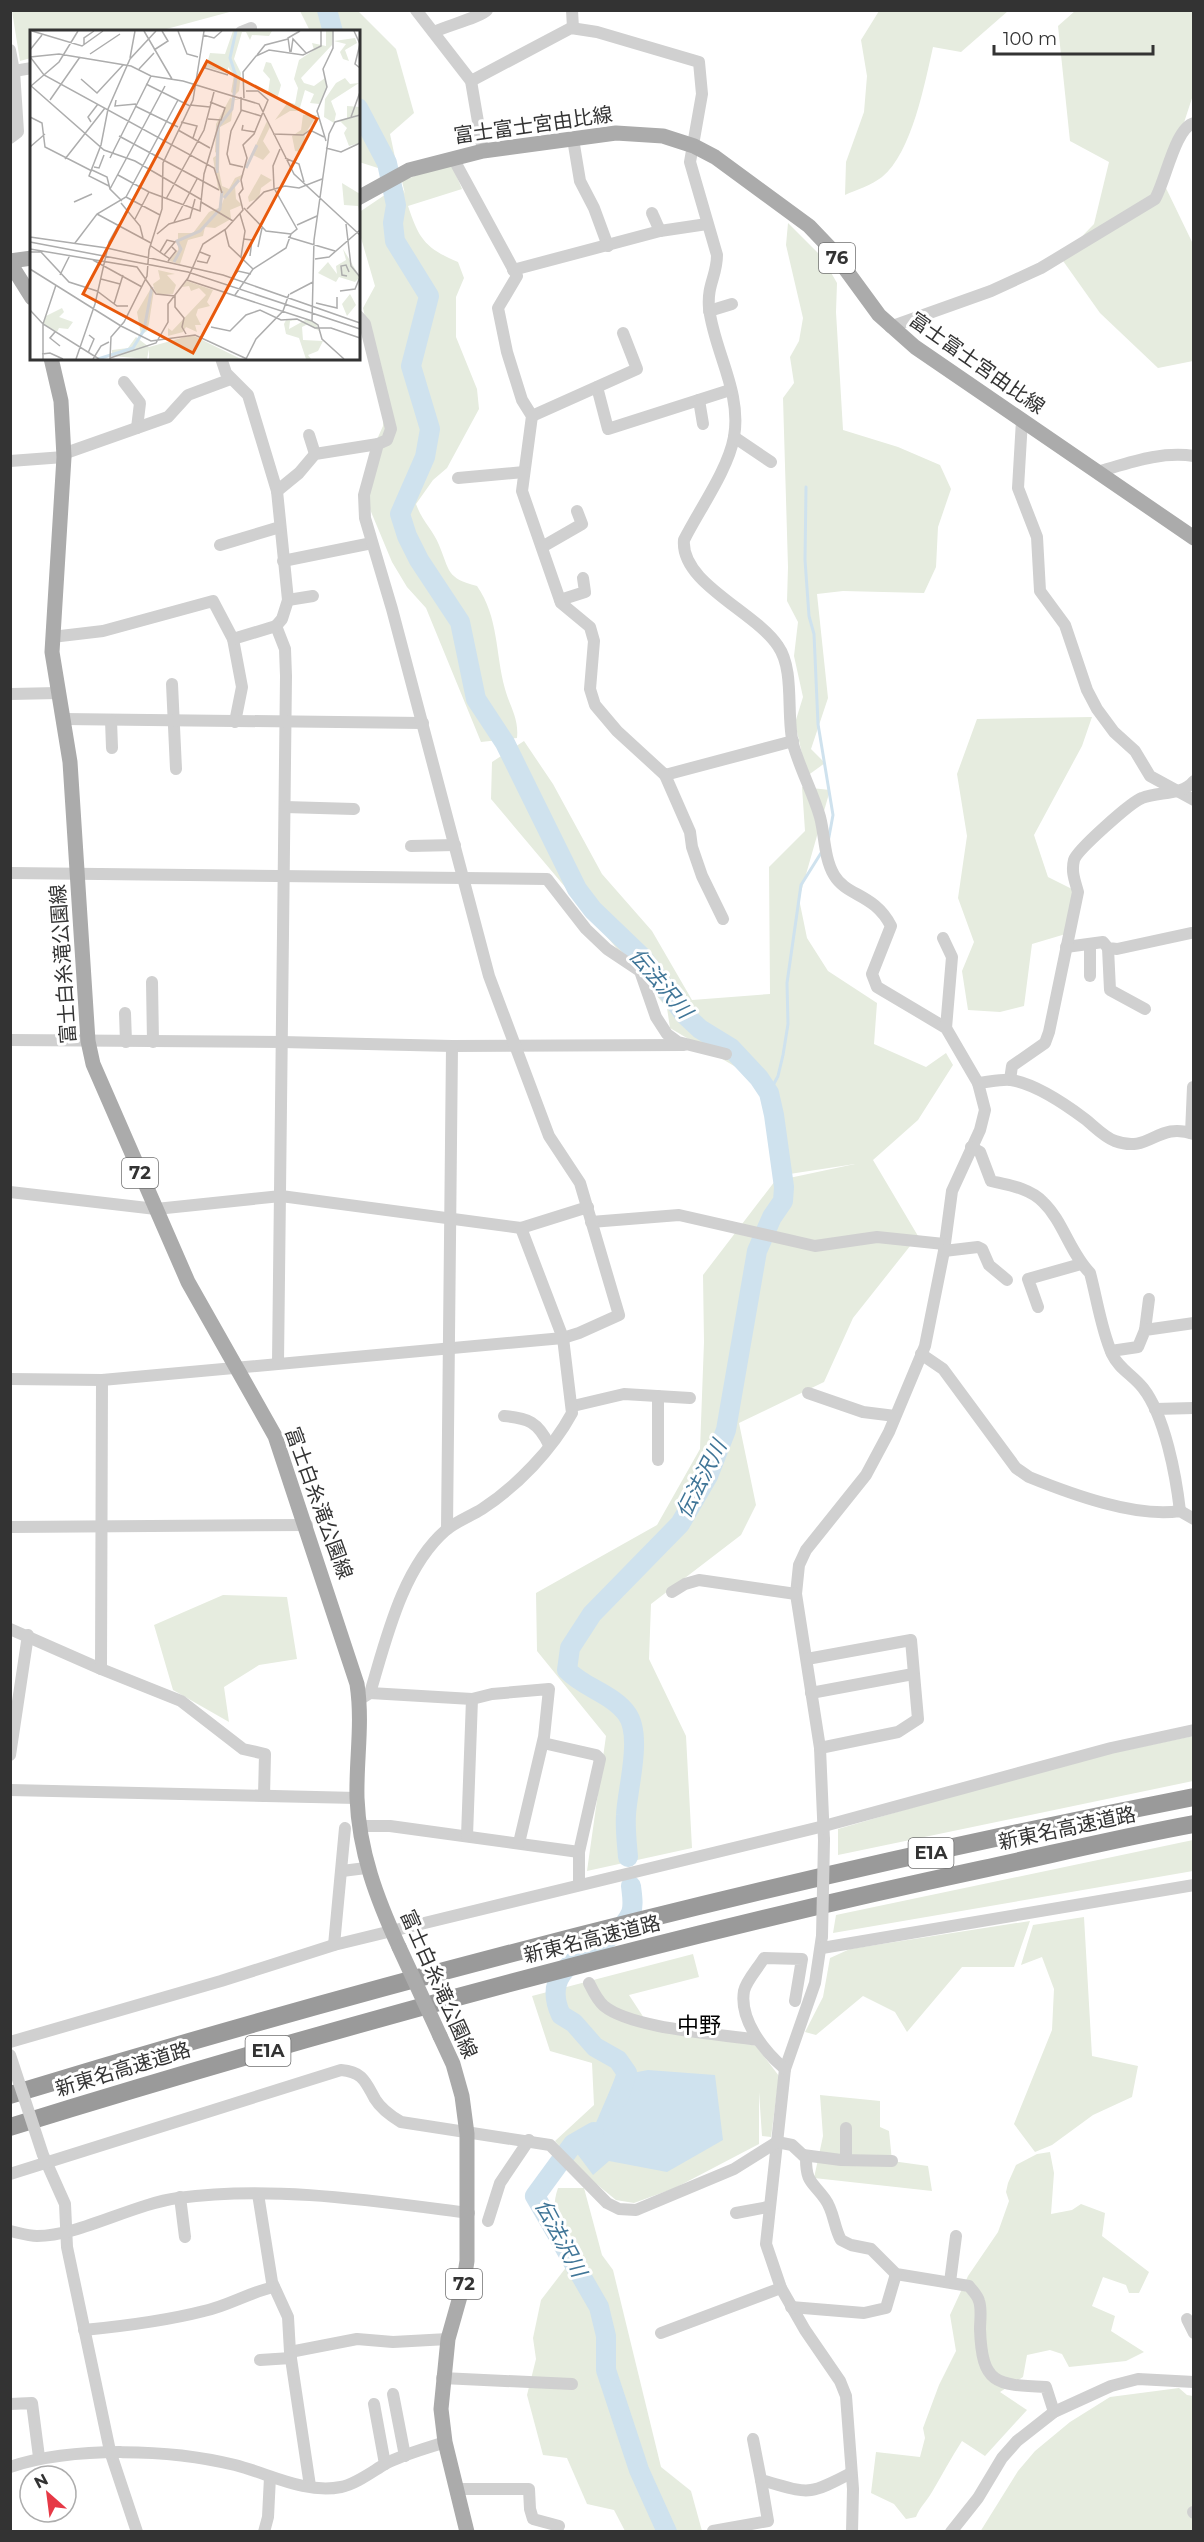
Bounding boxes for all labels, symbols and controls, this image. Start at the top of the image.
scale bar [994,18,1153,56]
text: 100 m [1003,28,1057,50]
inset map [30,30,360,360]
street label: 富士富士宮由比線 [452,102,614,148]
road number: 76 [819,243,855,273]
street label: 富士富士宮由比線 [905,307,1049,419]
street label: 富士白糸滝公園線 [45,883,81,1045]
water label: 伝法沢川 [624,943,699,1025]
road number: 72 [122,1158,158,1188]
street label: 富士白糸滝公園線 [280,1424,358,1582]
water label: 伝法沢川 [671,1434,732,1522]
street label: 新東名高速道路 [996,1802,1138,1854]
road number: E1A [908,1838,954,1868]
street label: 富士白糸滝公園線 [395,1906,483,2062]
street label: 新東名高速道路 [521,1910,663,1968]
district label: 中野 [677,2012,721,2039]
road number: E1A [246,2036,290,2066]
street label: 新東名高速道路 [53,2037,193,2101]
water label: 伝法沢川 [530,2195,593,2283]
road number: 72 [446,2269,482,2299]
north arrow [18,2464,78,2524]
text: N [31,2470,51,2493]

